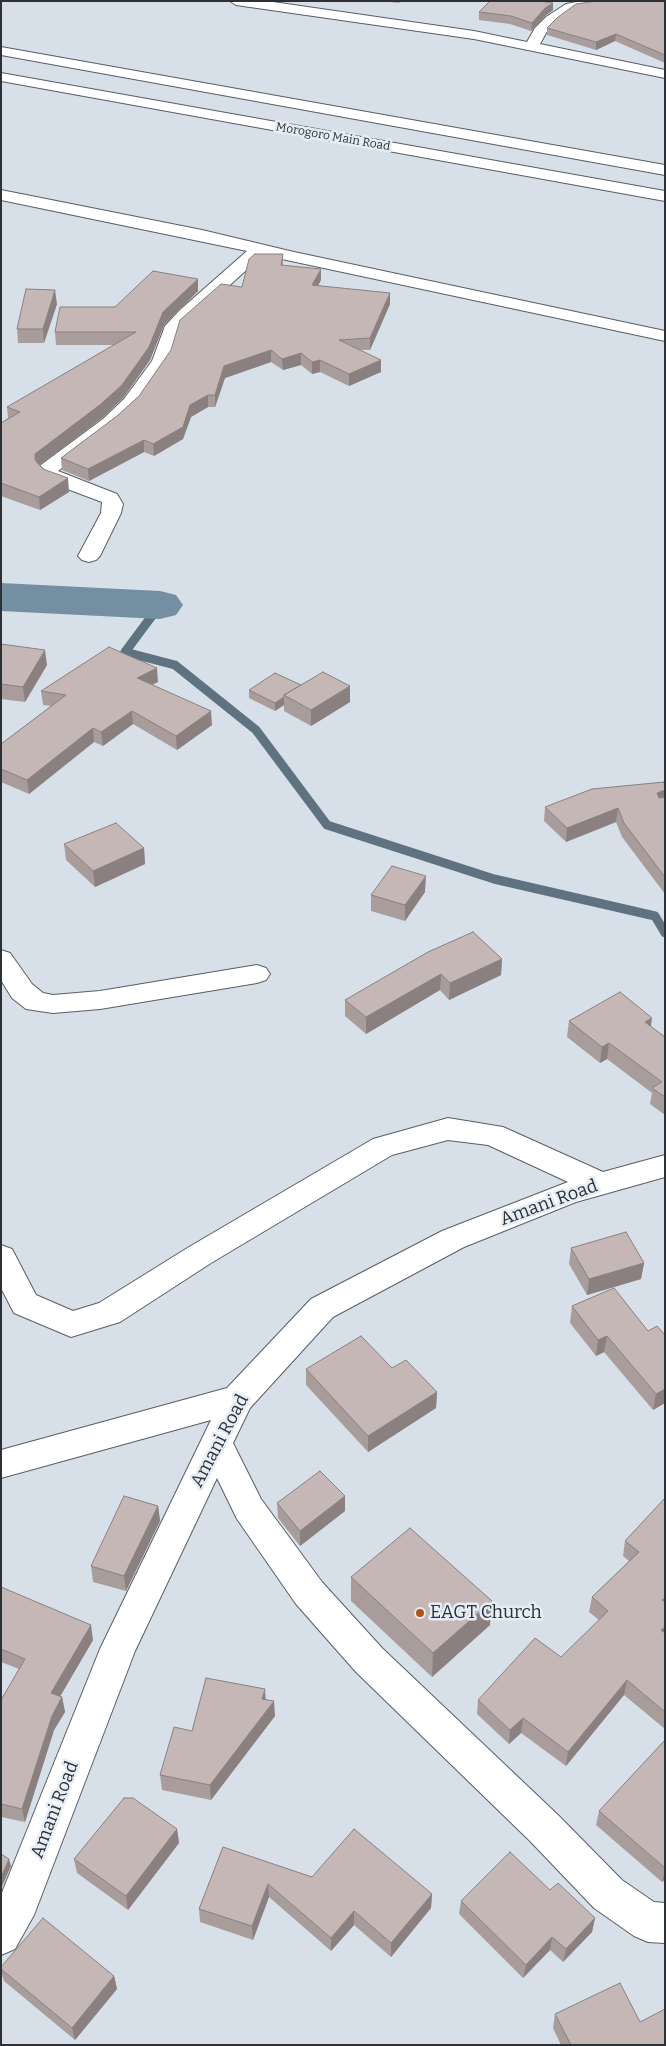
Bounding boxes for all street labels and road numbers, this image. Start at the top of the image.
street label: Morogoro Main Road [275,120,391,154]
street label: Amani Road [497,1175,601,1231]
street label: Amani Road [186,1391,254,1491]
street label: Amani Road [27,1758,83,1862]

